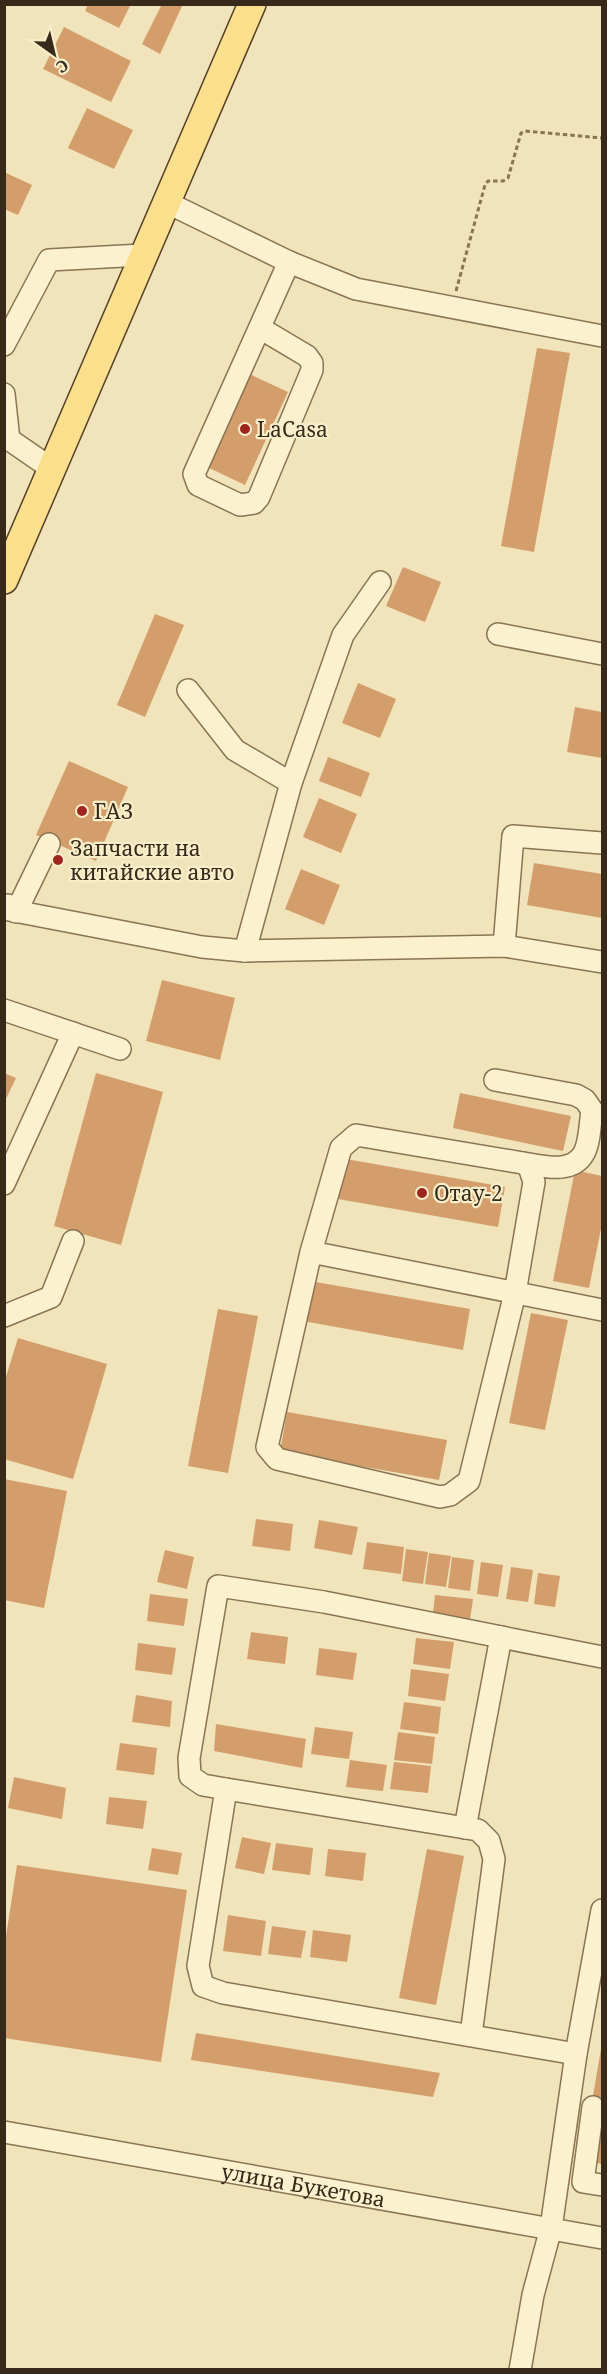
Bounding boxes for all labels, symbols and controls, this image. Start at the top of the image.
north arrow [24,24,84,84]
text: С [52,54,73,78]
place label: LaCasa [257,415,328,443]
marker: LaCasa [238,422,252,436]
place label: ГАЗ [94,797,133,825]
marker: ГАЗ [75,804,89,818]
place label: Запчасти на китайские авто [70,834,234,886]
marker: Запчасти на китайские авто [51,853,65,867]
place label: Отау-2 [434,1179,503,1207]
marker: Отау-2 [415,1186,429,1200]
street label: улица Букетова [219,2157,388,2213]

